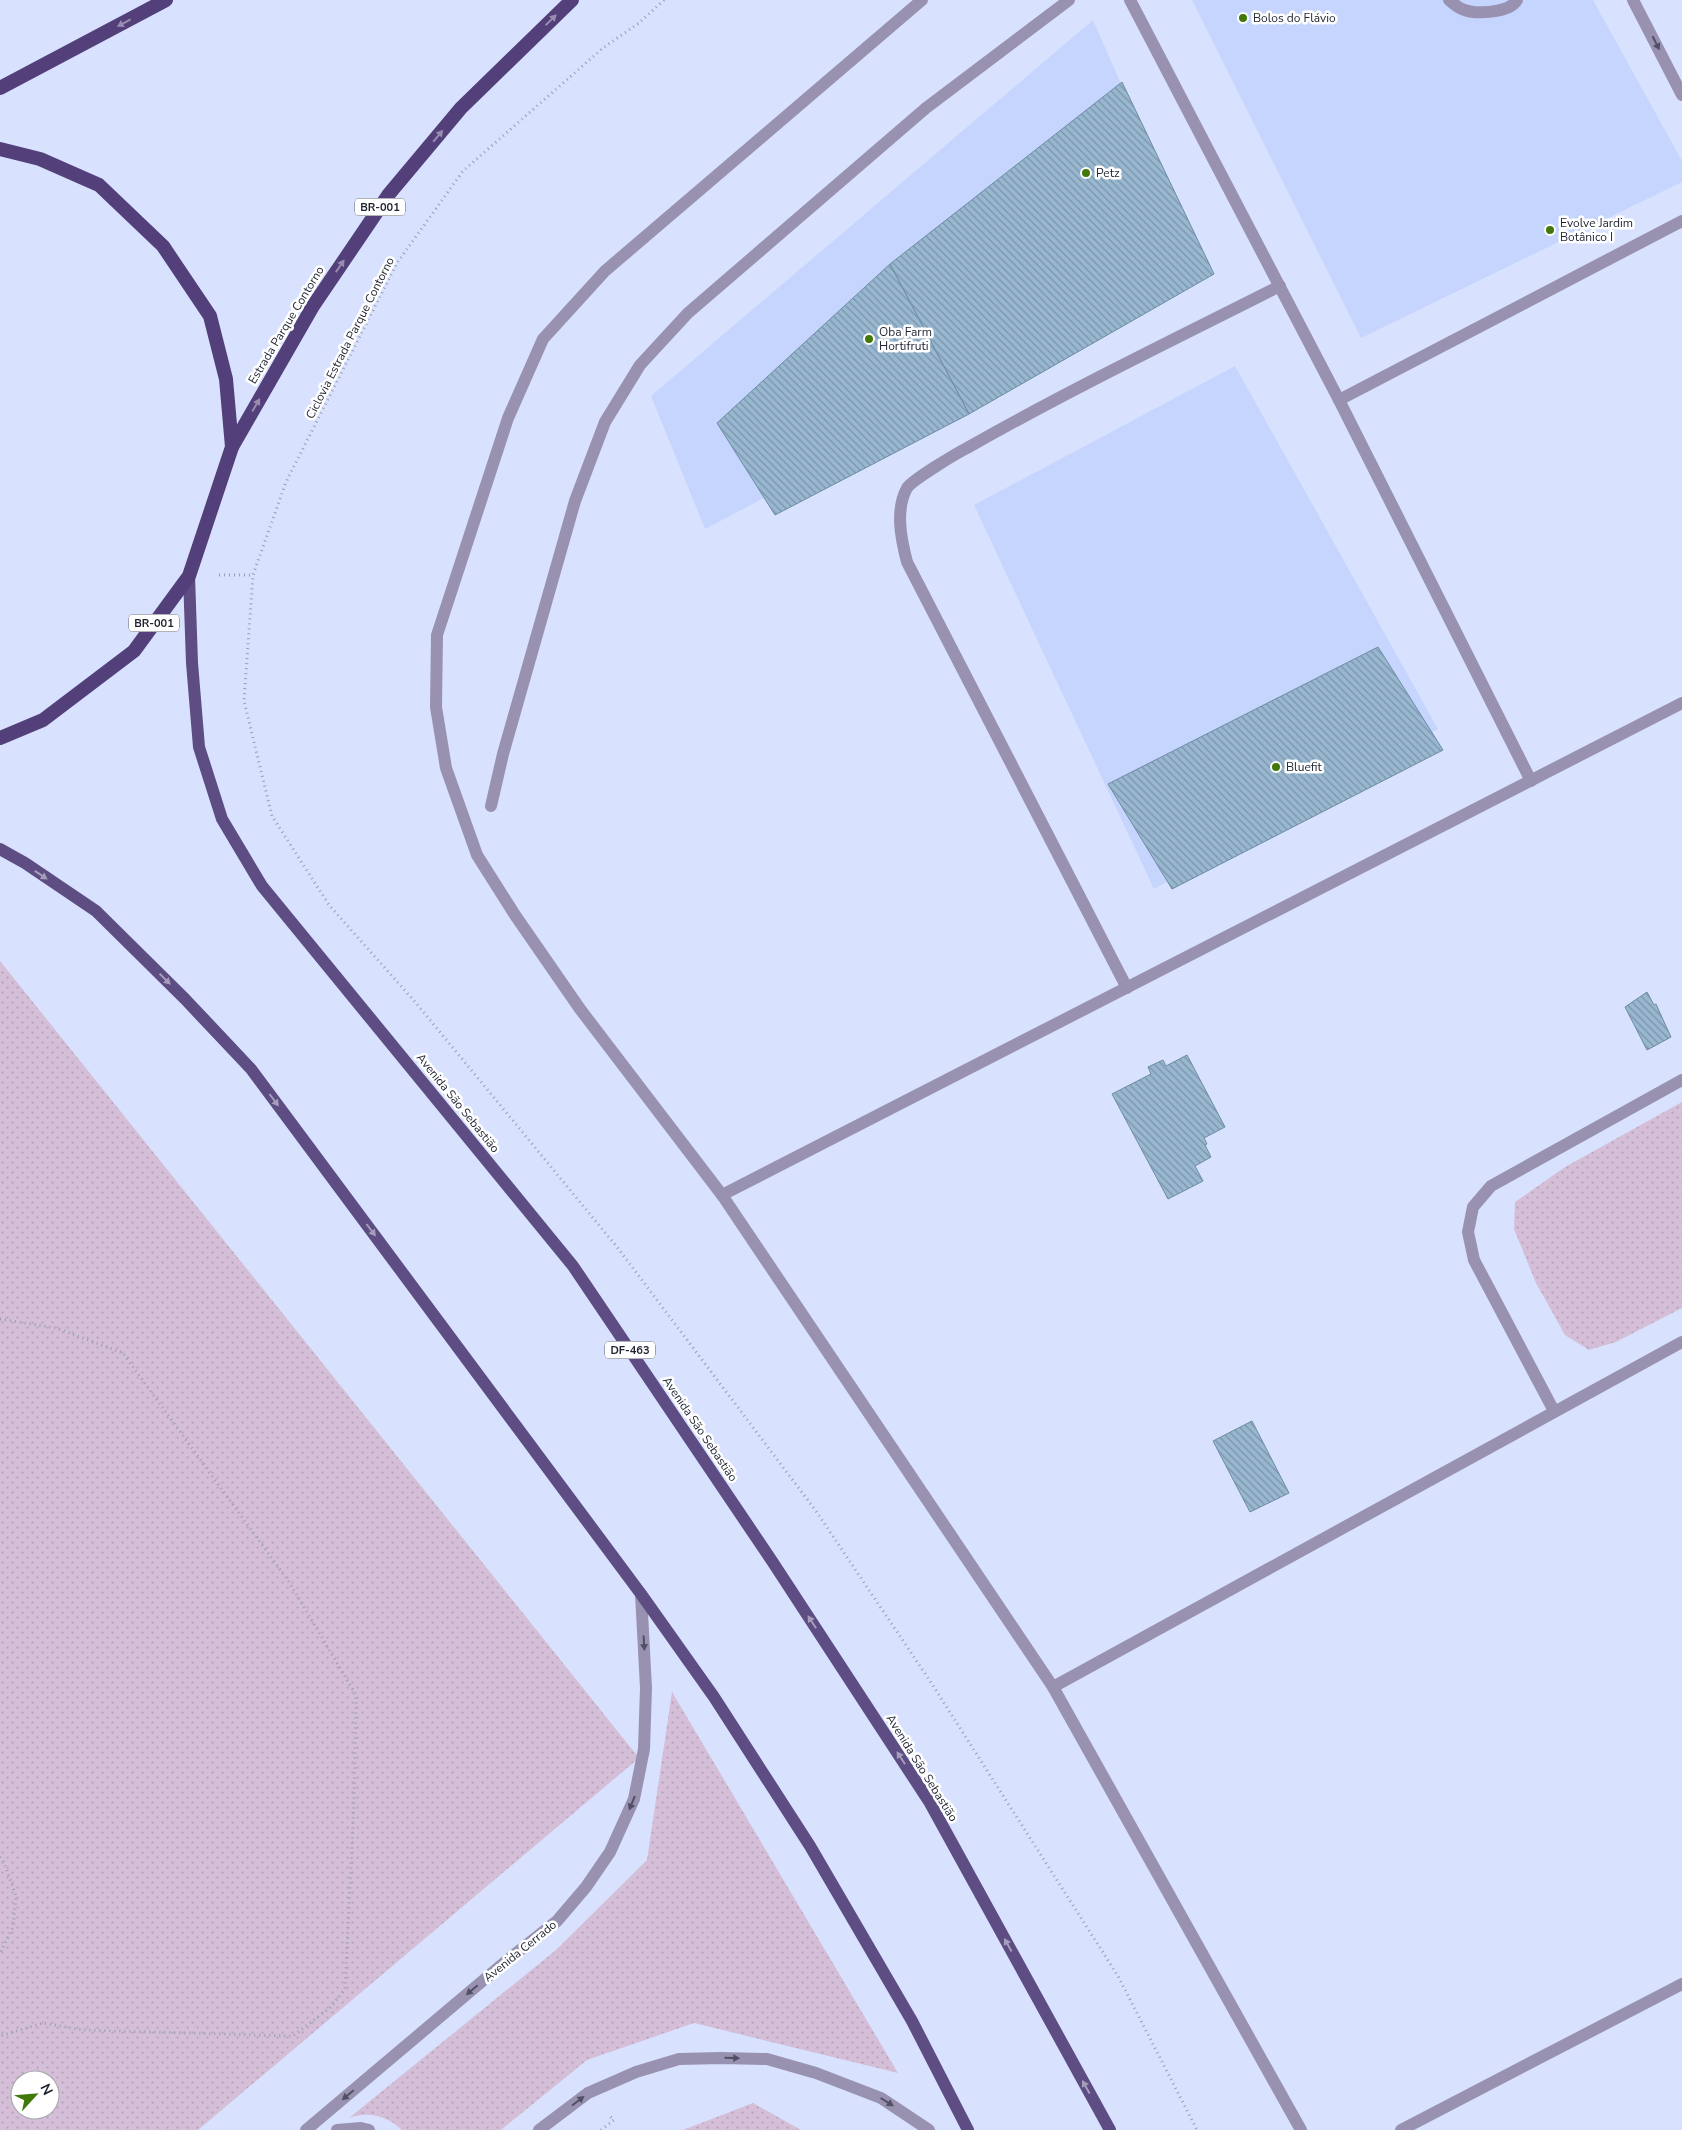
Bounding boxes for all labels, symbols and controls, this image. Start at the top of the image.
place label: Bolos do Flávio [1253,10,1336,26]
marker: Bolos do Flávio [1237,12,1249,24]
one-way arrow [545,14,557,26]
one-way arrow [116,19,131,27]
one-way arrow [1652,36,1660,51]
one-way arrow [432,130,443,143]
place label: Petz [1096,165,1120,181]
marker: Petz [1080,167,1092,179]
road number: BR-001 [355,198,405,216]
place label: Evolve Jardim Botânico I [1560,215,1633,245]
marker: Evolve Jardim Botânico I [1544,224,1556,236]
street label: Ciclovia Estrada Parque Contorno [302,254,398,422]
one-way arrow [335,259,345,273]
street label: Estrada Parque Contorno [244,263,328,387]
place label: Oba Farm Hortifruti [879,324,932,354]
marker: Oba Farm Hortifruti [863,333,875,345]
one-way arrow [252,398,261,412]
road number: BR-001 [129,614,179,632]
place label: Bluefit [1286,759,1322,775]
marker: Bluefit [1270,761,1282,773]
one-way arrow [35,870,48,879]
one-way arrow [159,973,171,985]
street label: Avenida São Sebastião [413,1050,503,1156]
one-way arrow [269,1093,279,1107]
one-way arrow [366,1223,376,1237]
road number: DF-463 [605,1342,655,1358]
street label: Avenida São Sebastião [659,1373,741,1485]
one-way arrow [808,1616,817,1629]
one-way arrow [640,1635,648,1651]
street label: Avenida São Sebastião [883,1711,962,1825]
one-way arrow [896,1752,906,1765]
one-way arrow [627,1796,635,1810]
street label: Avenida Cerrado [480,1916,560,1985]
one-way arrow [1004,1938,1012,1952]
one-way arrow [466,1984,478,1996]
one-way arrow [724,2055,740,2063]
north arrow [10,2070,60,2120]
text: N [35,2081,57,2098]
one-way arrow [1082,2081,1091,2094]
one-way arrow [341,2089,354,2100]
one-way arrow [571,2096,585,2106]
one-way arrow [880,2097,893,2106]

